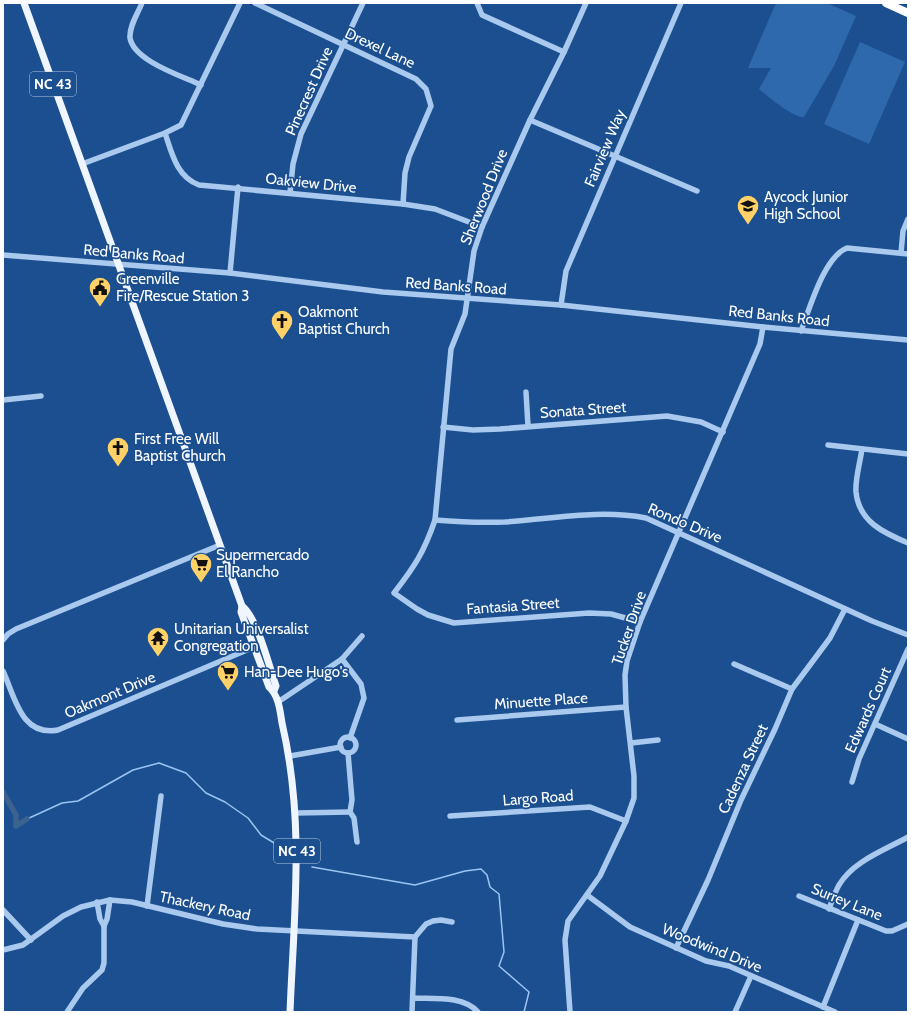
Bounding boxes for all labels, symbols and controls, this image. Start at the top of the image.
street label: Drexel Lane [342,24,418,72]
street label: Pinecrest Drive [281,44,337,138]
road number: NC 43 [30,72,76,96]
street label: Fairview Way [581,106,630,190]
street label: Sherwood Drive [457,146,512,248]
street label: Oakview Drive [265,169,358,197]
place label: Aycock Junior High School [764,188,848,223]
school or university icon: Aycock Junior High School [735,193,761,226]
street label: Red Banks Road [83,241,185,267]
place label: Greenville Fire/Rescue Station 3 [116,270,249,305]
street label: Red Banks Road [405,273,507,299]
public building icon: Greenville Fire/Rescue Station 3 [87,275,113,308]
street label: Red Banks Road [728,302,830,330]
place label: Oakmont Baptist Church [298,303,390,338]
church icon: Oakmont Baptist Church [269,308,295,341]
street label: Sonata Street [539,398,627,422]
place label: First Free Will Baptist Church [134,430,226,465]
church icon: First Free Will Baptist Church [105,435,131,468]
street label: Rondo Drive [645,499,725,547]
place label: Supermercado El Rancho [216,546,309,581]
supermarket icon: Supermercado El Rancho [188,551,214,584]
street label: Tucker Drive [608,588,650,667]
street label: Fantasia Street [466,594,560,618]
place label: Unitarian Universalist Congregation [174,620,309,655]
temple icon: Unitarian Universalist Congregation [145,625,171,658]
supermarket icon: Han-Dee Hugo's [215,659,241,692]
place label: Han-Dee Hugo's [244,663,348,681]
street label: Edwards Court [841,664,895,756]
street label: Oakmont Drive [62,668,158,722]
street label: Minuette Place [494,689,589,713]
street label: Cadenza Street [714,721,772,817]
street label: Largo Road [502,787,574,809]
road number: NC 43 [274,839,320,863]
street label: Surrey Lane [809,880,886,925]
street label: Thackery Road [158,888,252,924]
street label: Woodwind Drive [659,920,765,976]

